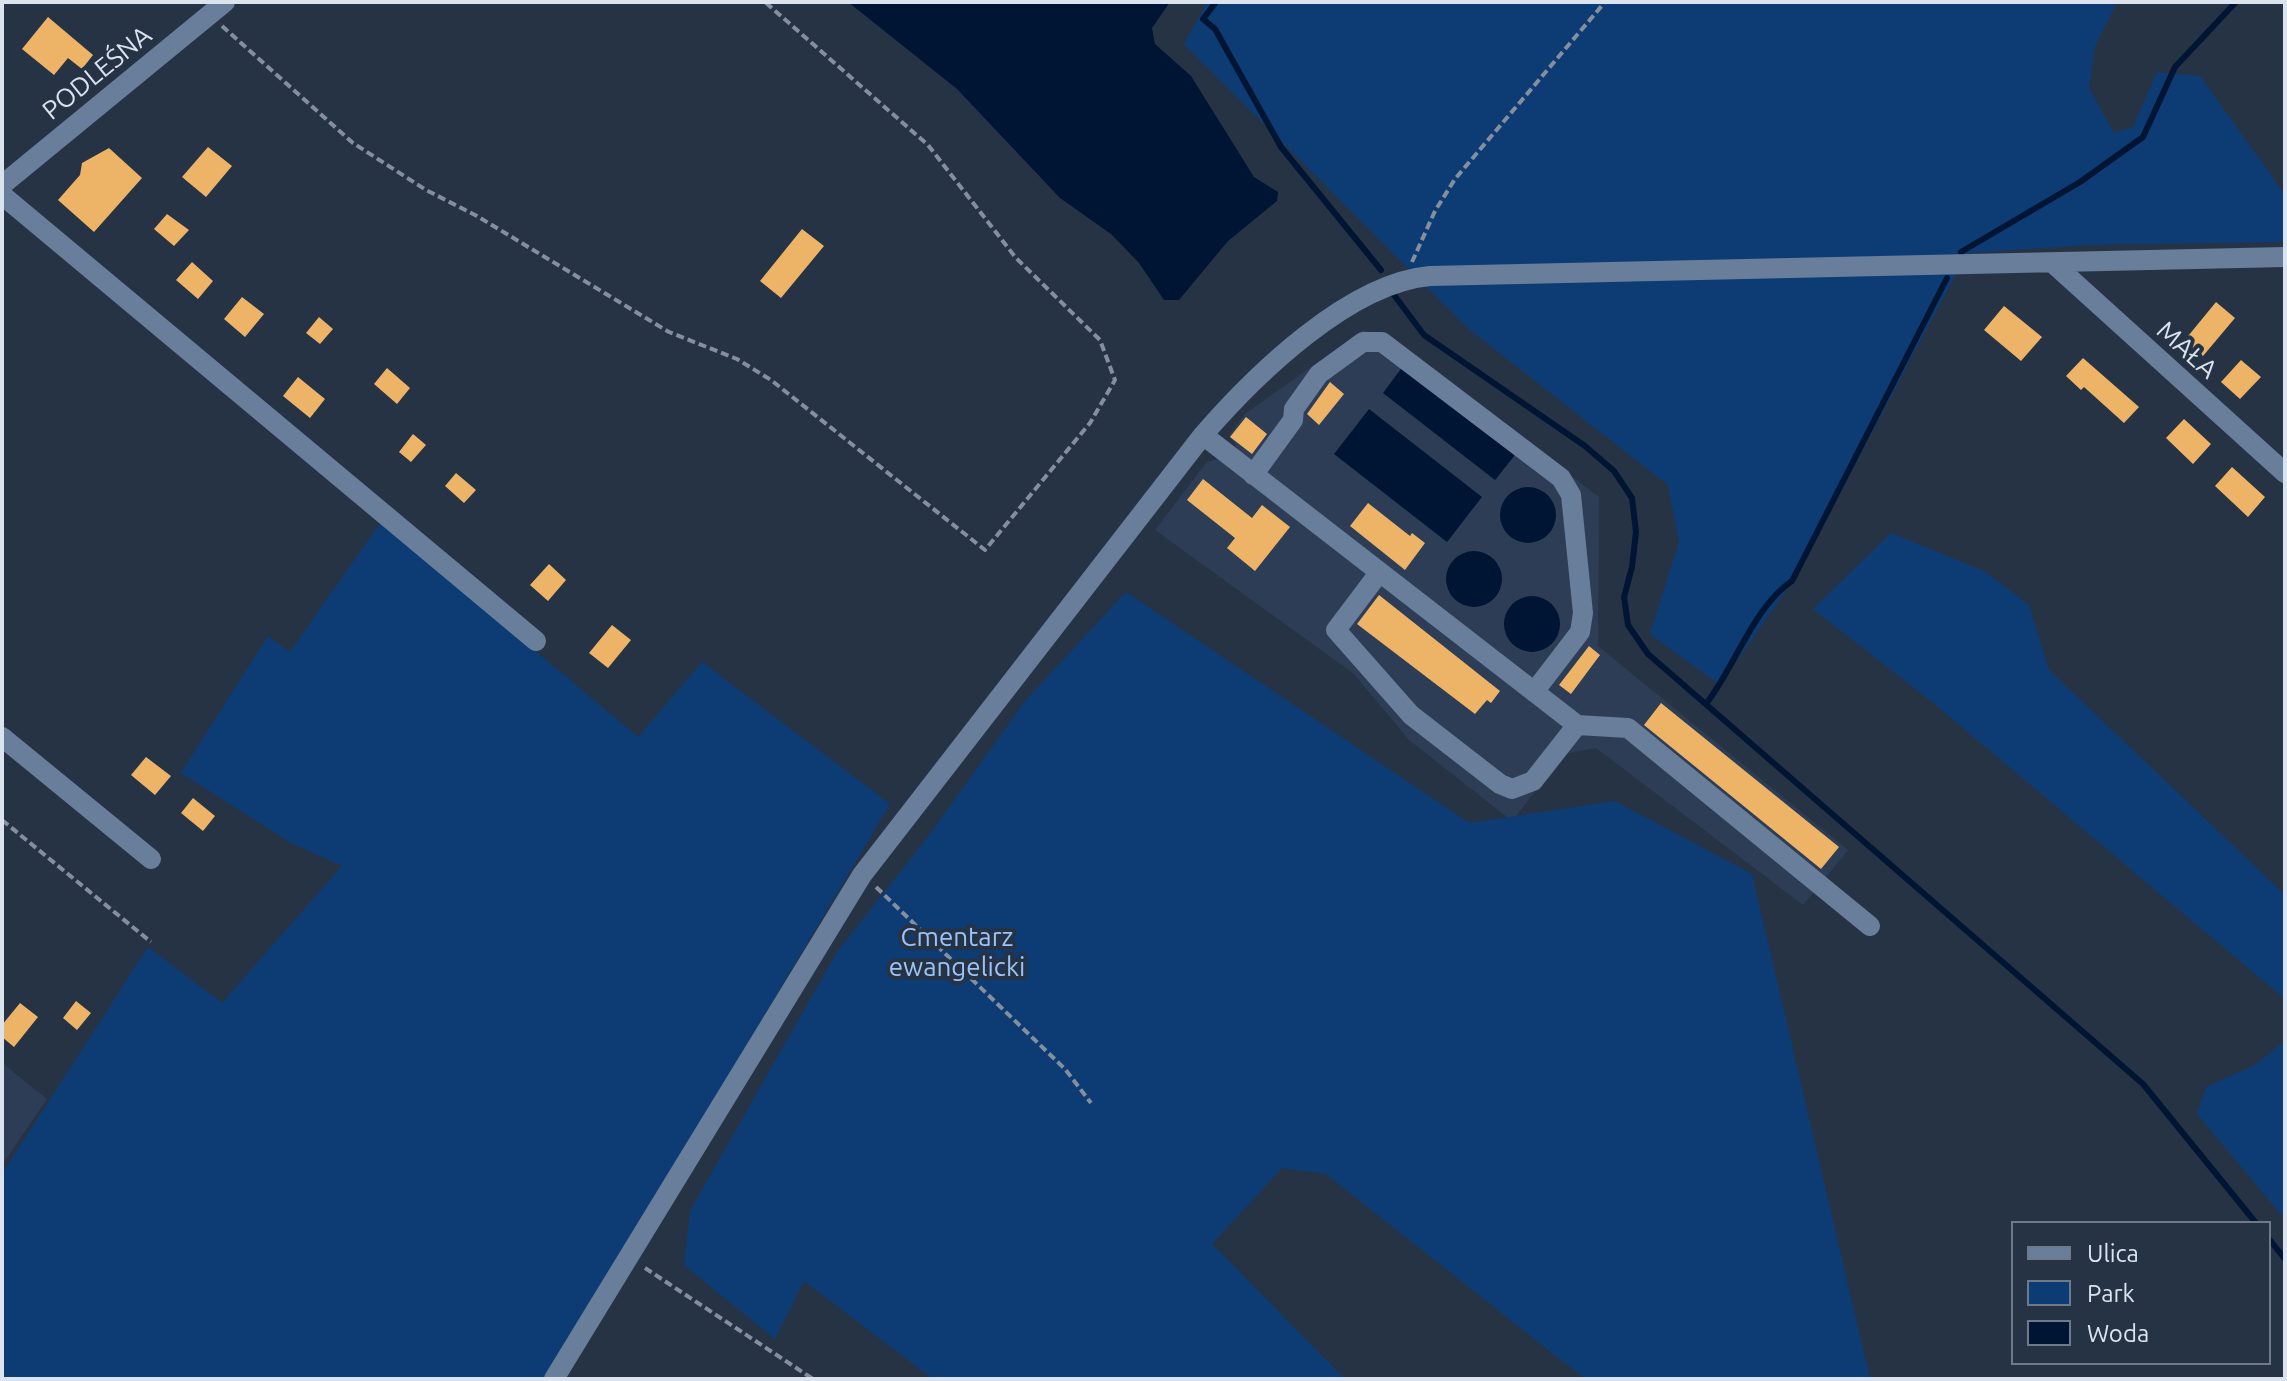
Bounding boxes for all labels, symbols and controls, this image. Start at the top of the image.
street label: PODLEŚNA [36,20,158,126]
street label: MAŁA [2150,315,2224,385]
park label: Cmentarz ewangelicki [889,921,1025,982]
legend [2011,1221,2271,1365]
text: Ulica [2087,1240,2139,1267]
text: Park [2087,1280,2135,1307]
text: Woda [2087,1320,2149,1347]

